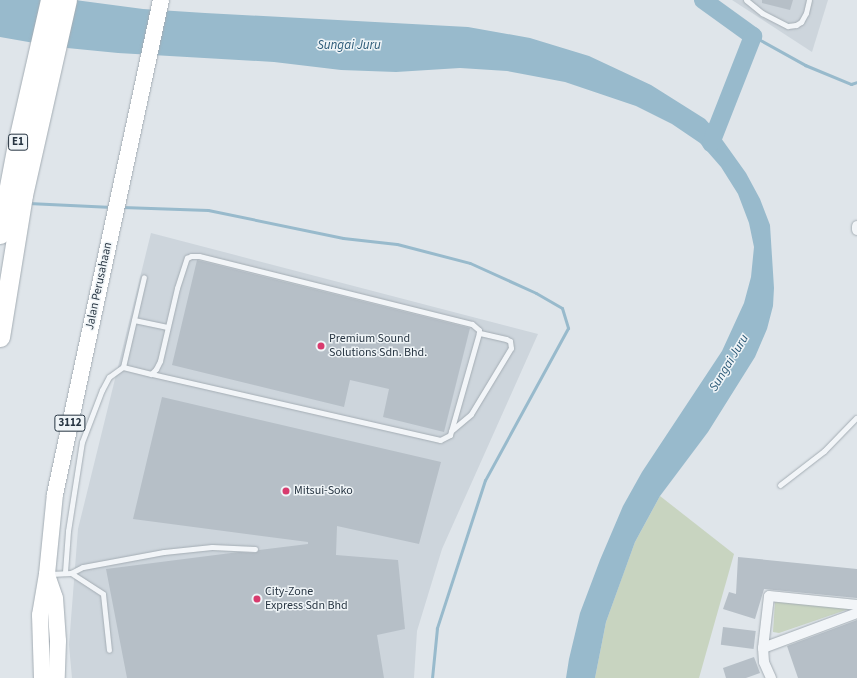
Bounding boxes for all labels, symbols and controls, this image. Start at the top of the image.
water label: Sungai Juru [317,37,381,53]
road number: E1 [8,133,28,151]
street label: Jalan Perusahaan [83,241,115,331]
place label: Premium Sound Solutions Sdn. Bhd. [329,332,427,360]
water label: Sungai Juru [706,332,752,394]
marker: Premium Sound Solutions Sdn. Bhd. [316,341,326,351]
road number: 3112 [54,414,86,432]
place label: Mitsui-Soko [294,484,353,498]
marker: Mitsui-Soko [281,486,291,496]
place label: City-Zone Express Sdn Bhd [265,585,348,613]
marker: City-Zone Express Sdn Bhd [252,594,262,604]

